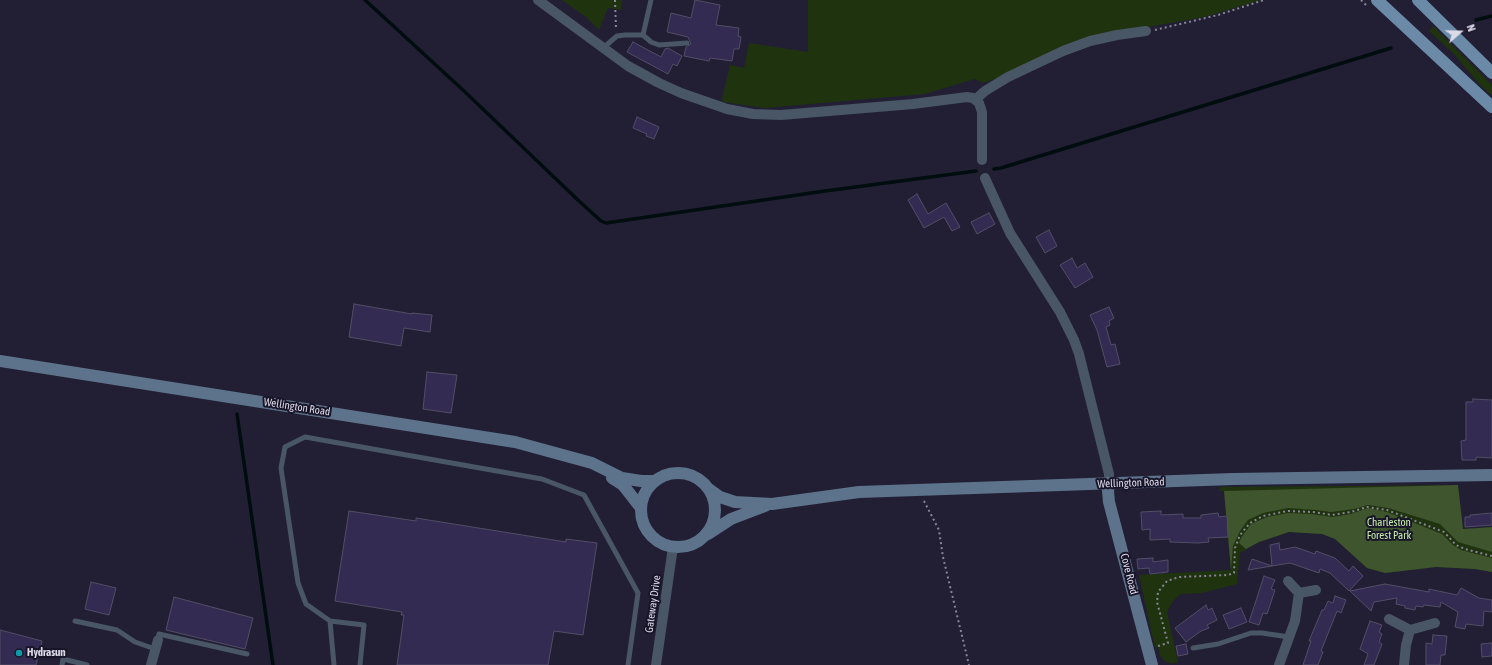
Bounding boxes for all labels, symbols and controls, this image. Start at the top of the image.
north arrow [1440,12,1480,52]
text: N [1465,23,1478,33]
street label: Wellington Road [263,395,331,419]
street label: Wellington Road [1097,475,1165,491]
park label: Charleston Forest Park [1367,516,1411,542]
street label: Cove Road [1118,552,1140,596]
street label: Gateway Drive [642,574,664,634]
place label: Hydrasun [27,646,66,660]
marker: Hydrasun [14,648,24,658]

